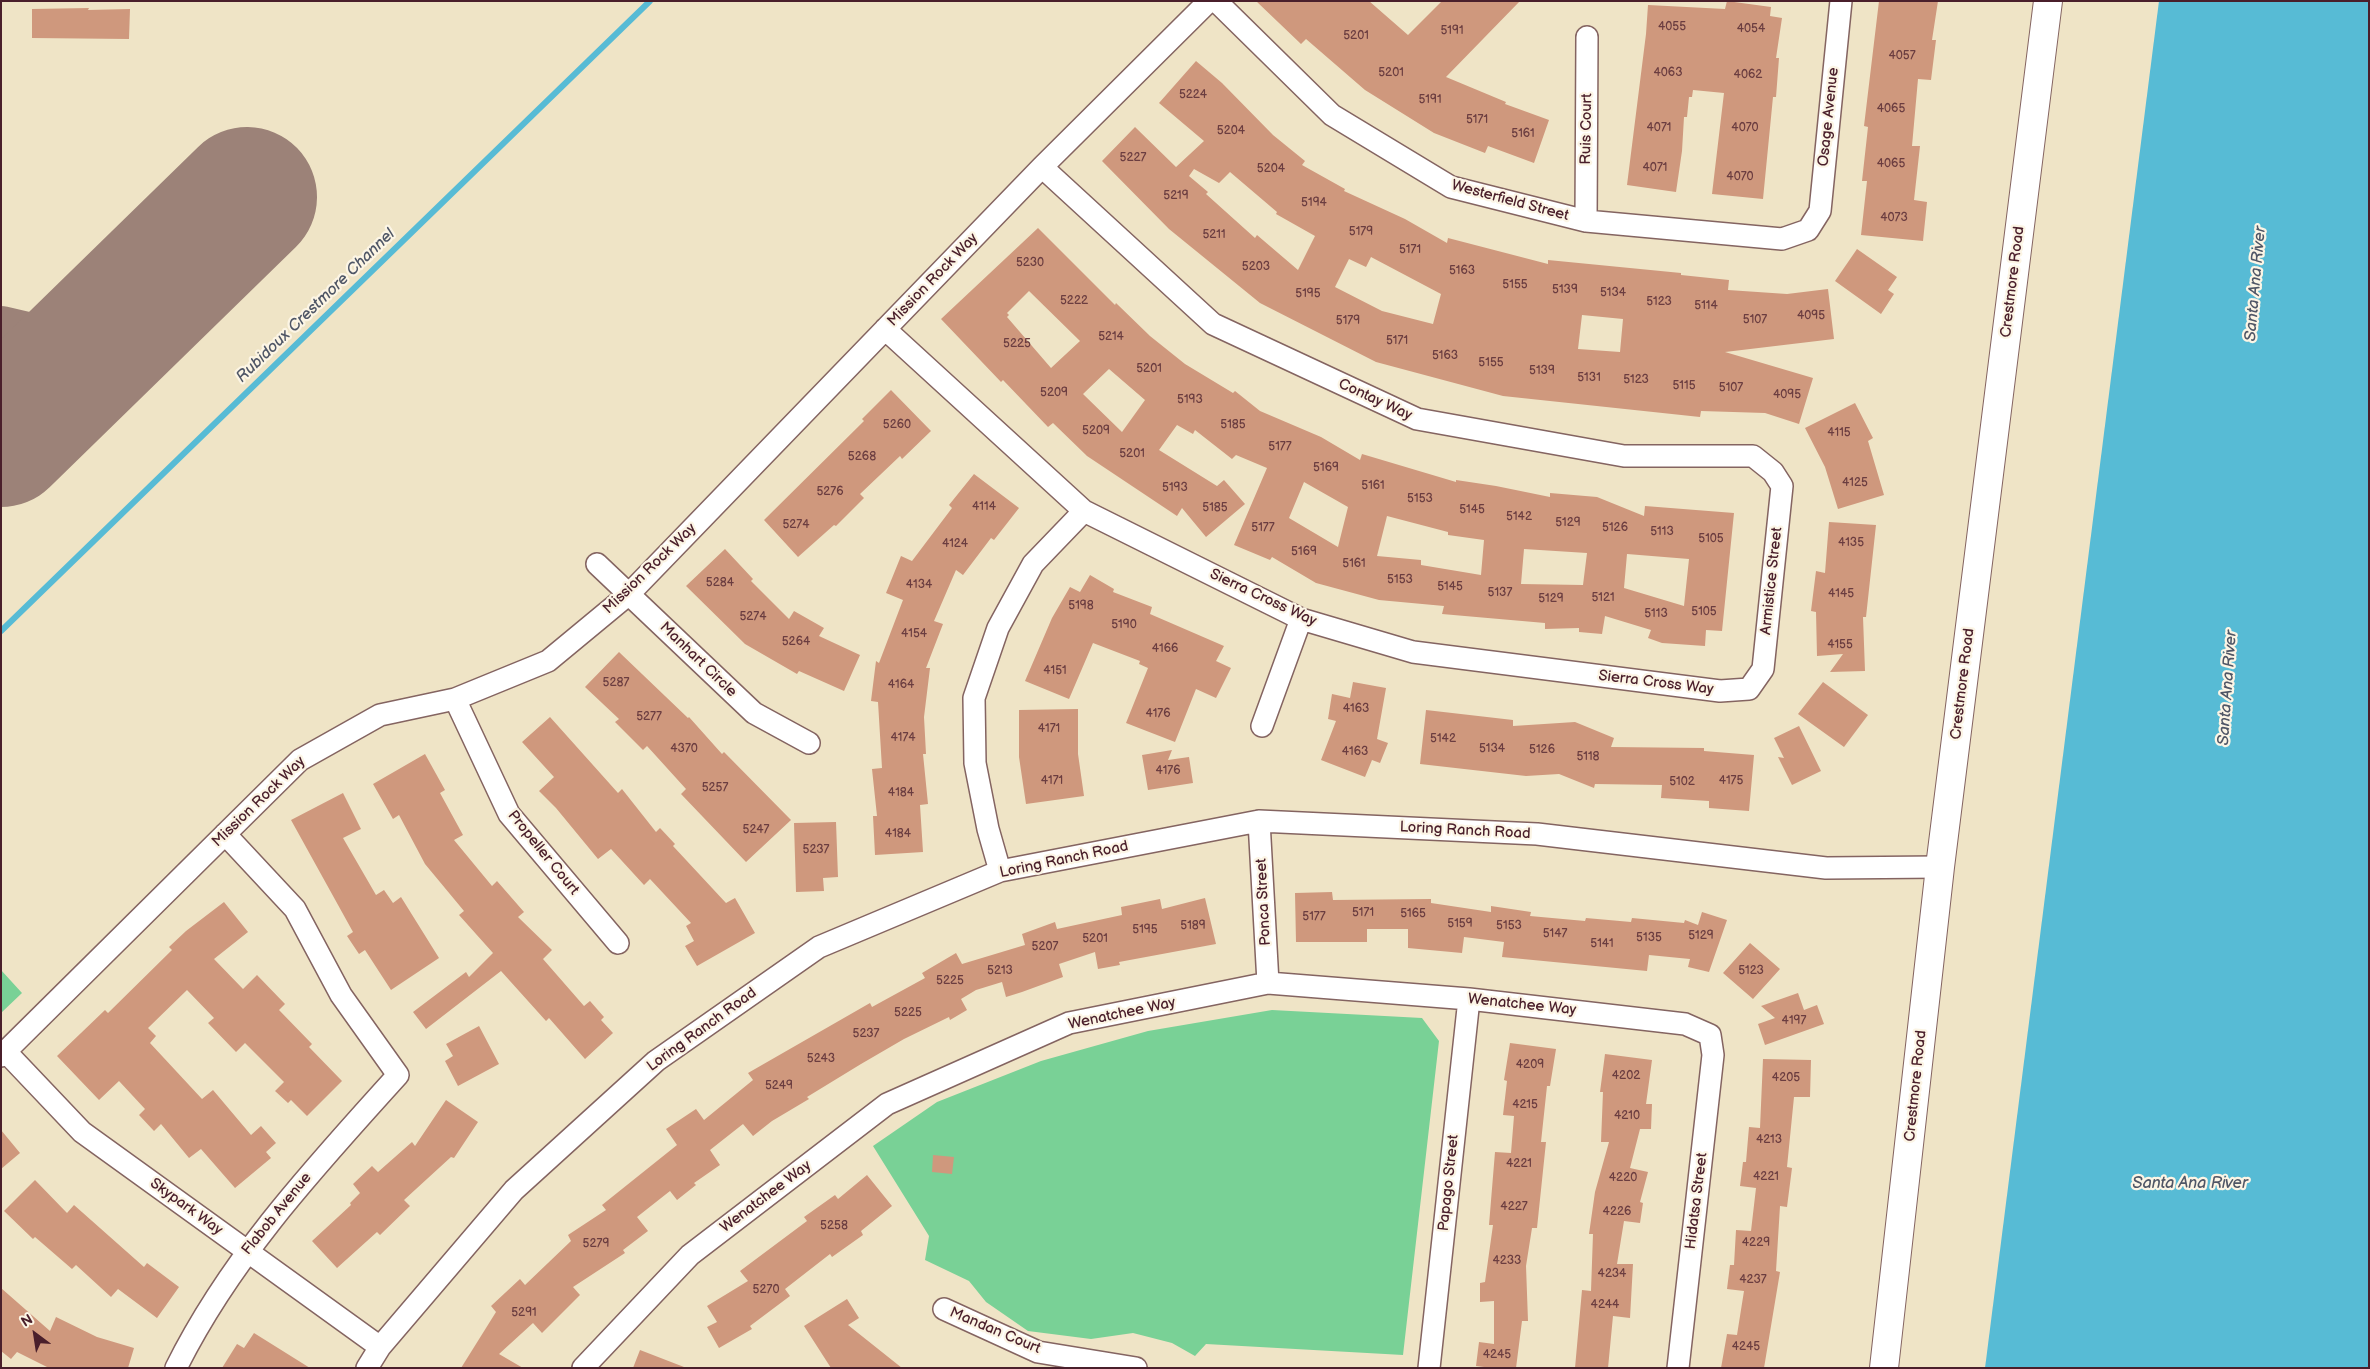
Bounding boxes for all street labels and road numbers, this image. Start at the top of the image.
street label: Osage Avenue [1815,67,1843,167]
street label: Ruis Court [1577,93,1597,165]
street label: Westerfield Street [1449,177,1571,225]
street label: Crestmore Road [1997,225,2029,339]
street label: Mission Rock Way [884,230,982,330]
street label: Contay Way [1335,375,1415,425]
street label: Mission Rock Way [600,520,700,618]
street label: Armistice Street [1757,526,1787,636]
street label: Sierra Cross Way [1207,565,1319,631]
street label: Manhart Circle [656,619,740,701]
street label: Crestmore Road [1947,627,1979,741]
street label: Sierra Cross Way [1597,667,1715,699]
street label: Mission Rock Way [209,753,309,851]
street label: Propeller Court [504,807,582,899]
street label: Loring Ranch Road [1399,819,1531,843]
street label: Loring Ranch Road [998,838,1130,882]
street label: Ponca Street [1253,858,1275,946]
street label: Loring Ranch Road [644,984,760,1076]
street label: Wenatchee Way [1467,990,1577,1020]
street label: Wenatchee Way [1067,994,1177,1034]
street label: Crestmore Road [1901,1029,1931,1143]
street label: Papago Street [1435,1134,1463,1232]
street label: Hidatsa Street [1682,1152,1712,1250]
street label: Wenatchee Way [717,1157,815,1237]
street label: Flabob Avenue [238,1169,316,1259]
street label: Skypark Way [146,1175,226,1239]
street label: Mandan Court [947,1304,1043,1358]

